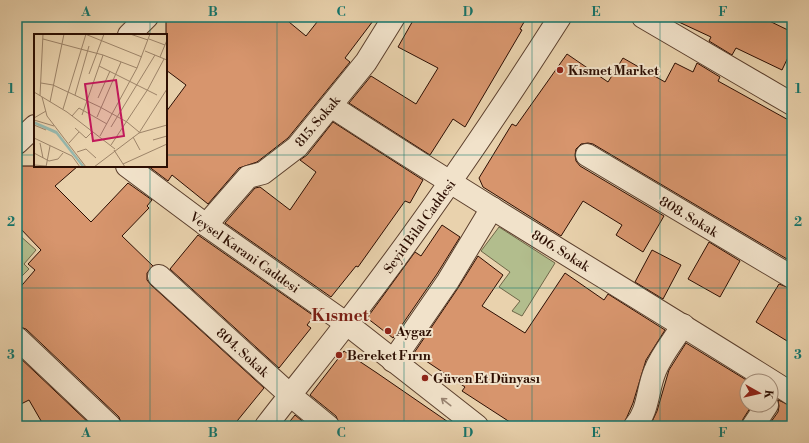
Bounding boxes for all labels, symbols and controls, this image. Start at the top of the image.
text: A [80,4,91,20]
text: B [208,4,218,20]
text: C [336,4,346,20]
text: D [463,4,473,20]
text: E [591,4,601,20]
text: F [718,4,728,20]
inset map [34,34,167,167]
place label: Kısmet Market [568,63,659,79]
marker: Kısmet Market [555,65,565,75]
text: 1 [8,81,15,97]
text: 1 [795,81,802,97]
street label: 815. Sokak [292,92,344,150]
street label: Seyid Bilal Caddesi [380,177,459,277]
street label: 808. Sokak [656,193,722,241]
street label: Veysel Karani Caddesi [186,208,302,297]
text: 2 [7,214,15,230]
text: 2 [794,214,802,230]
street label: 806. Sokak [528,227,593,276]
district label: Kısmet [311,305,370,327]
place label: Aygaz [395,324,432,340]
street label: 804. Sokak [213,325,273,381]
marker: Aygaz [383,326,393,336]
text: 3 [7,347,15,363]
text: 3 [794,347,802,363]
place label: Bereket Fırın [347,348,431,364]
marker: Bereket Fırın [334,350,344,360]
place label: Güven Et Dünyası [433,371,540,387]
marker: Güven Et Dünyası [420,373,430,383]
north arrow [739,373,779,413]
text: K [760,389,775,401]
one-way arrow [441,398,452,406]
text: A [80,425,91,441]
text: B [208,425,218,441]
text: C [336,425,346,441]
text: D [463,425,473,441]
text: E [591,425,601,441]
text: F [718,425,728,441]

